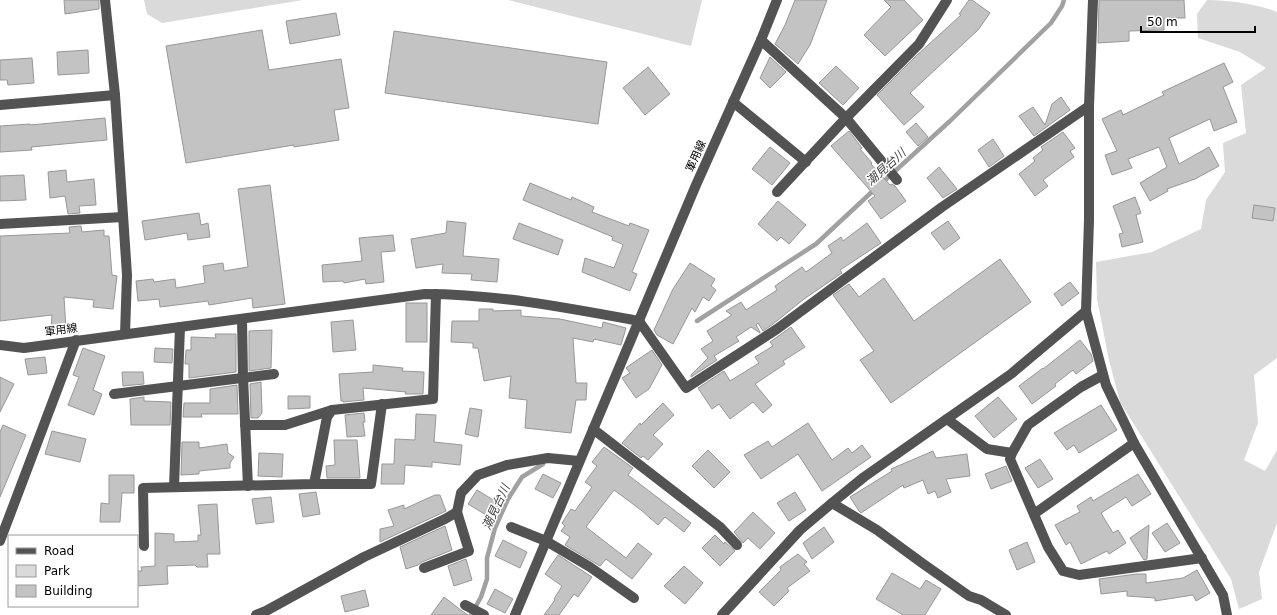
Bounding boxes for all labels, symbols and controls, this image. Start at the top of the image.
scale bar [1141,8,1255,34]
text: 50 m [1147,15,1178,29]
street label: 軍用線 [683,138,709,174]
water label: 潮見台川 [863,144,910,188]
street label: 軍用線 [44,321,78,339]
water label: 潮見台川 [480,480,513,532]
legend [8,535,138,607]
text: Road [44,544,74,558]
text: Park [44,564,70,578]
text: Building [44,584,93,598]

